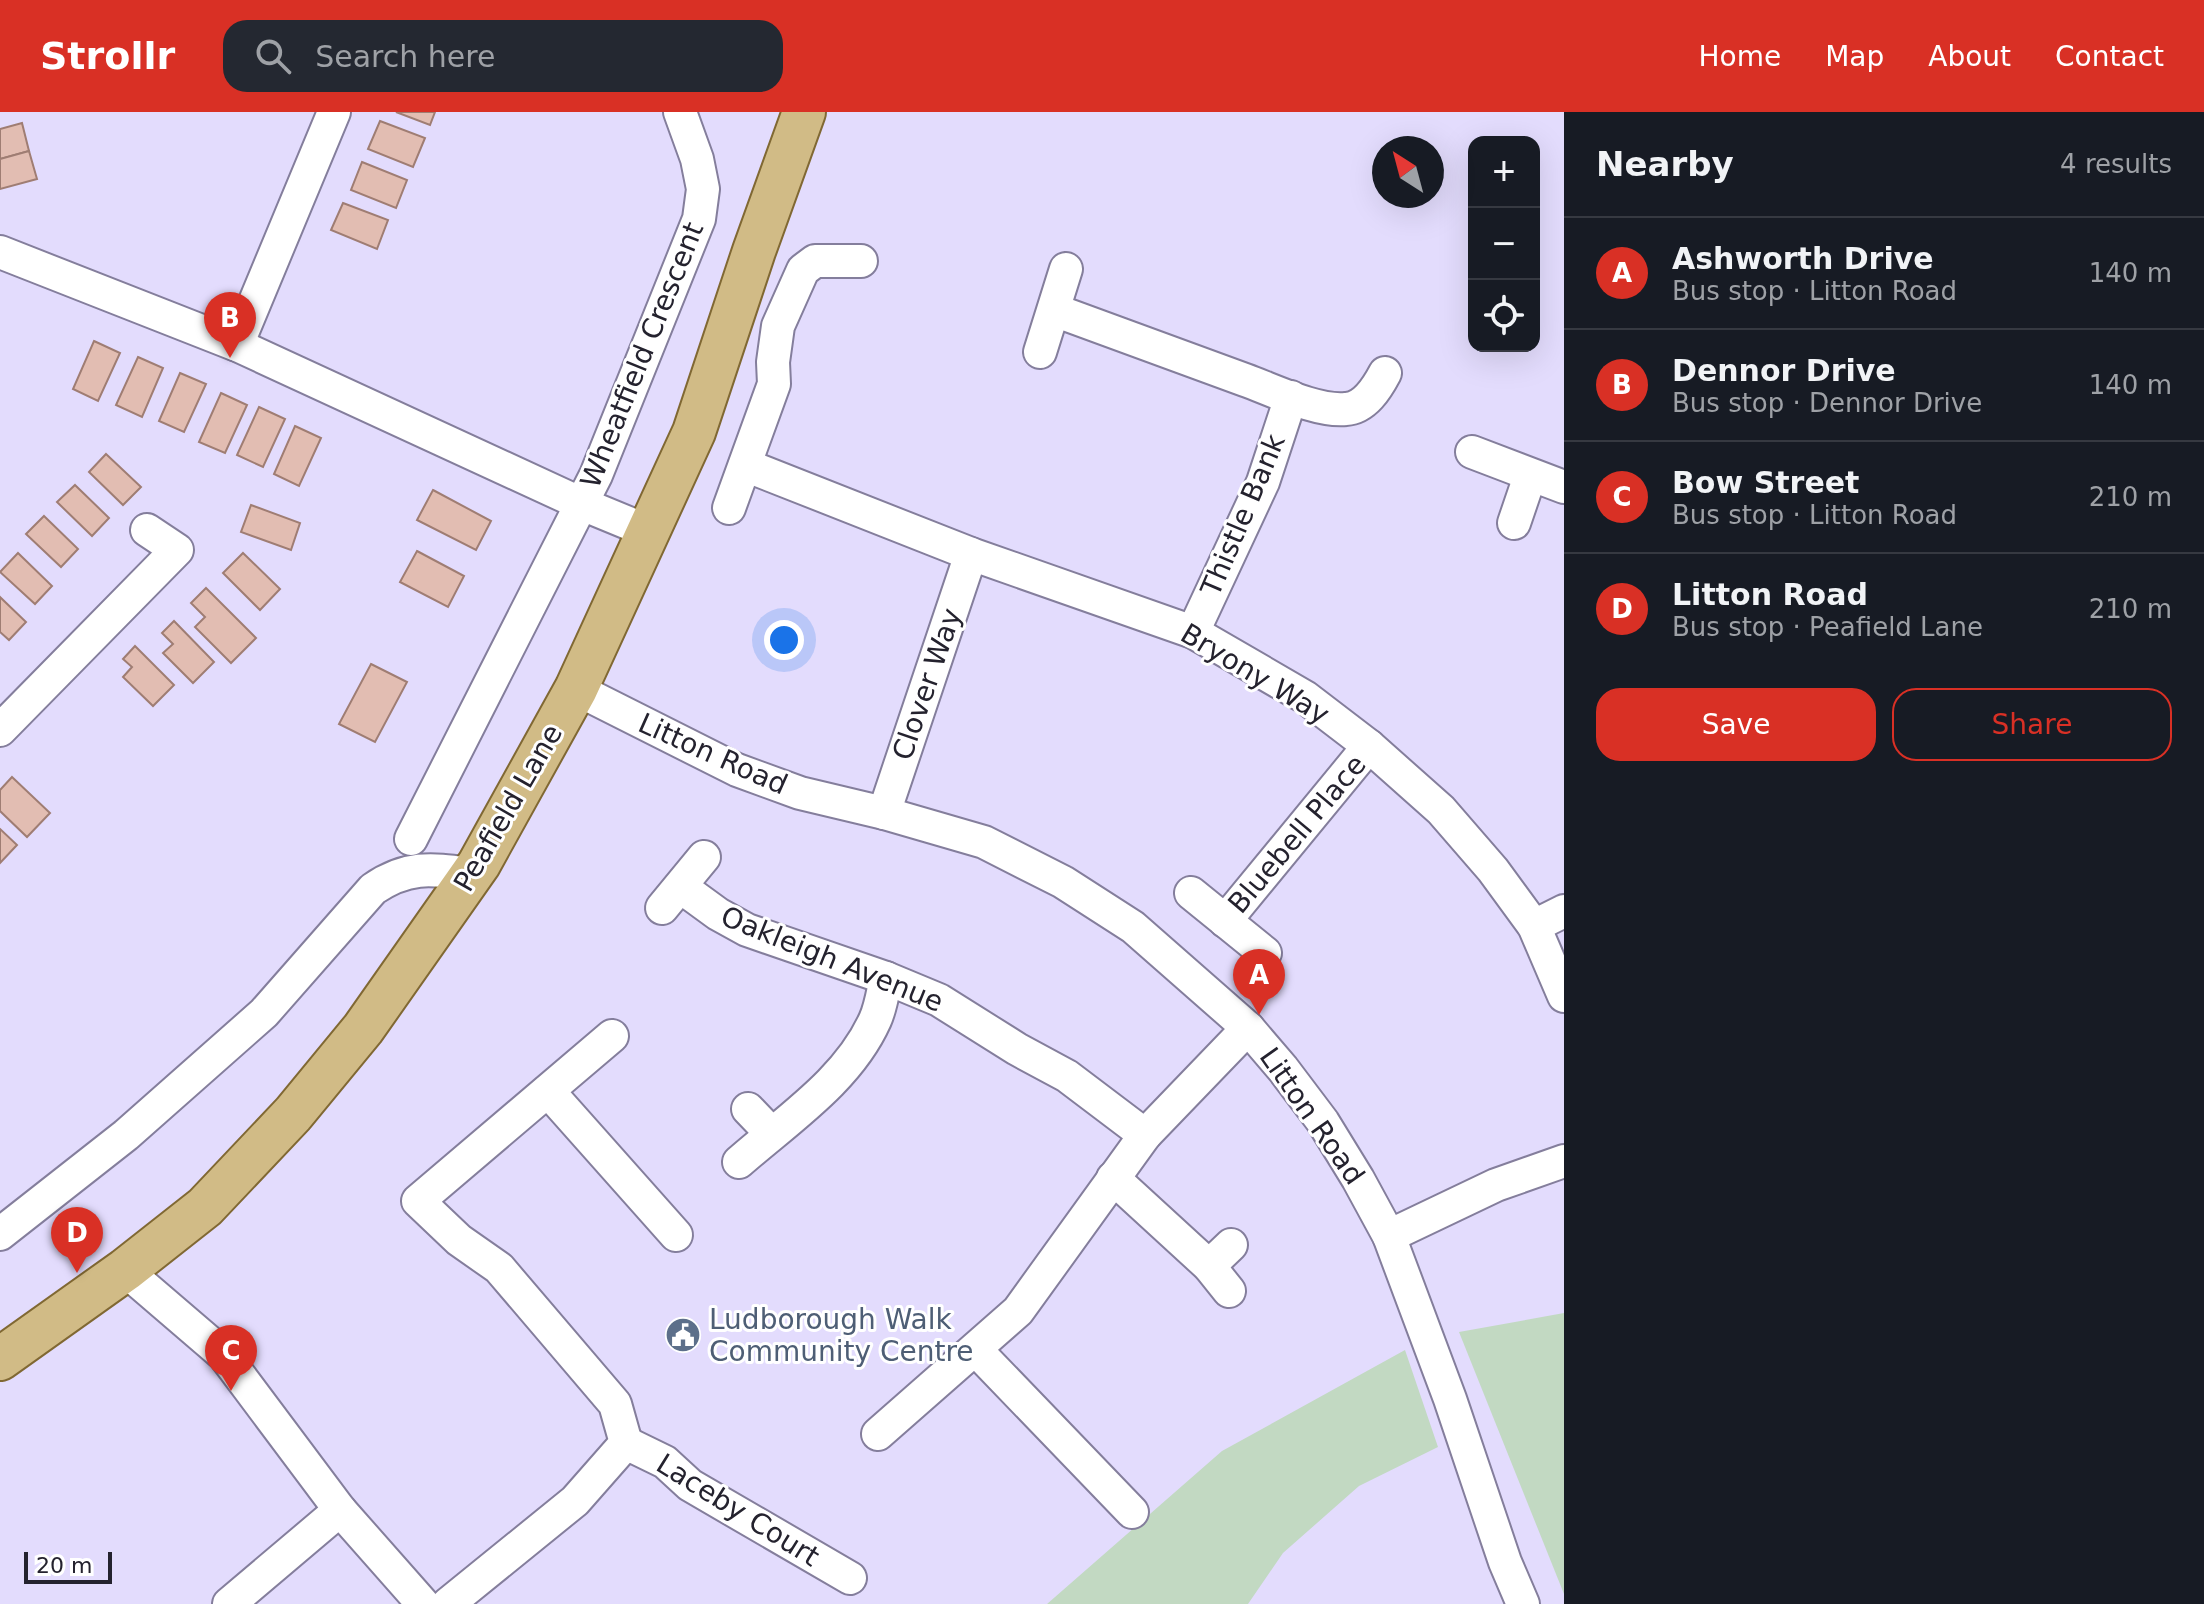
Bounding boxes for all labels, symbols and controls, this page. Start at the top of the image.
search box [223,20,783,92]
text: Strollr [40,34,175,78]
icon: search [251,34,295,78]
text: Search here [315,39,495,74]
text: Home [1698,40,1781,73]
text: Map [1825,40,1884,73]
text: About [1928,40,2011,73]
text: Contact [2055,40,2164,73]
north arrow [1372,136,1444,208]
map controls [1468,136,1540,352]
button: + [1468,136,1540,208]
text: Nearby [1596,144,1734,184]
text: 4 results [2060,149,2172,179]
button: − [1468,208,1540,280]
street label: Wheatfield Crescent [574,217,710,493]
text: Ashworth Drive [1672,241,1934,276]
text: A [1612,258,1632,288]
text: 140 m [2089,258,2172,288]
text: Bus stop · Litton Road [1672,276,1957,306]
button: locate [1468,280,1540,352]
pin: B [204,292,256,358]
text: Dennor Drive [1672,353,1896,388]
text: B [1612,370,1632,400]
text: 140 m [2089,370,2172,400]
text: Bus stop · Dennor Drive [1672,388,1982,418]
street label: Thistle Bank [1194,428,1292,602]
text: Bow Street [1672,465,1859,500]
text: C [1612,482,1632,512]
text: 210 m [2089,482,2172,512]
text: Bus stop · Litton Road [1672,500,1957,530]
text: Litton Road [1672,577,1868,612]
text: D [1611,594,1633,624]
text: 210 m [2089,594,2172,624]
street label: Clover Way [886,604,968,764]
text: Bus stop · Peafield Lane [1672,612,1983,642]
street label: Bryony Way [1175,617,1335,731]
your location [764,620,804,660]
button: Save [1596,688,1876,761]
button: Share [1892,688,2172,761]
street label: Litton Road [633,707,793,801]
street label: Peafield Lane [447,719,569,897]
street label: Bluebell Place [1221,748,1373,920]
street label: Oakleigh Avenue [716,899,948,1019]
pin: A [1233,949,1285,1015]
street label: Litton Road [1253,1041,1371,1191]
pin: D [51,1207,103,1273]
place label: Ludborough Walk Community Centre [709,1303,974,1368]
public building icon: Ludborough Walk Community Centre [664,1316,702,1354]
pin: C [205,1325,257,1391]
street label: Laceby Court [651,1447,825,1573]
scale bar [24,1548,112,1584]
text: 20 m [36,1553,92,1578]

